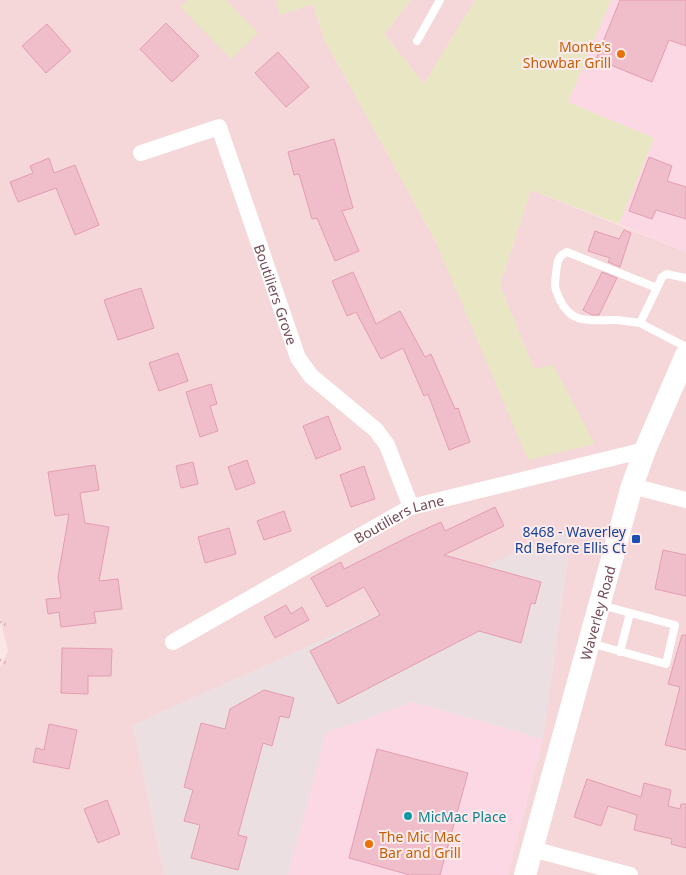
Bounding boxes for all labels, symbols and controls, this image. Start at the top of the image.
place label: Monte's Showbar Grill [523,37,611,72]
marker: Monte's Showbar Grill [615,48,627,60]
street label: Boutiliers Grove [250,241,302,347]
street label: Boutiliers Lane [350,490,446,547]
place label: 8468 - Waverley Rd Before Ellis Ct [515,522,627,557]
marker: 8468 - Waverley Rd Before Ellis Ct [630,533,642,545]
street label: Waverley Road [575,563,619,662]
place label: MicMac Place [418,807,507,826]
marker: MicMac Place [402,810,414,822]
place label: The Mic Mac Bar and Grill [379,827,461,862]
marker: The Mic Mac Bar and Grill [363,838,375,850]

